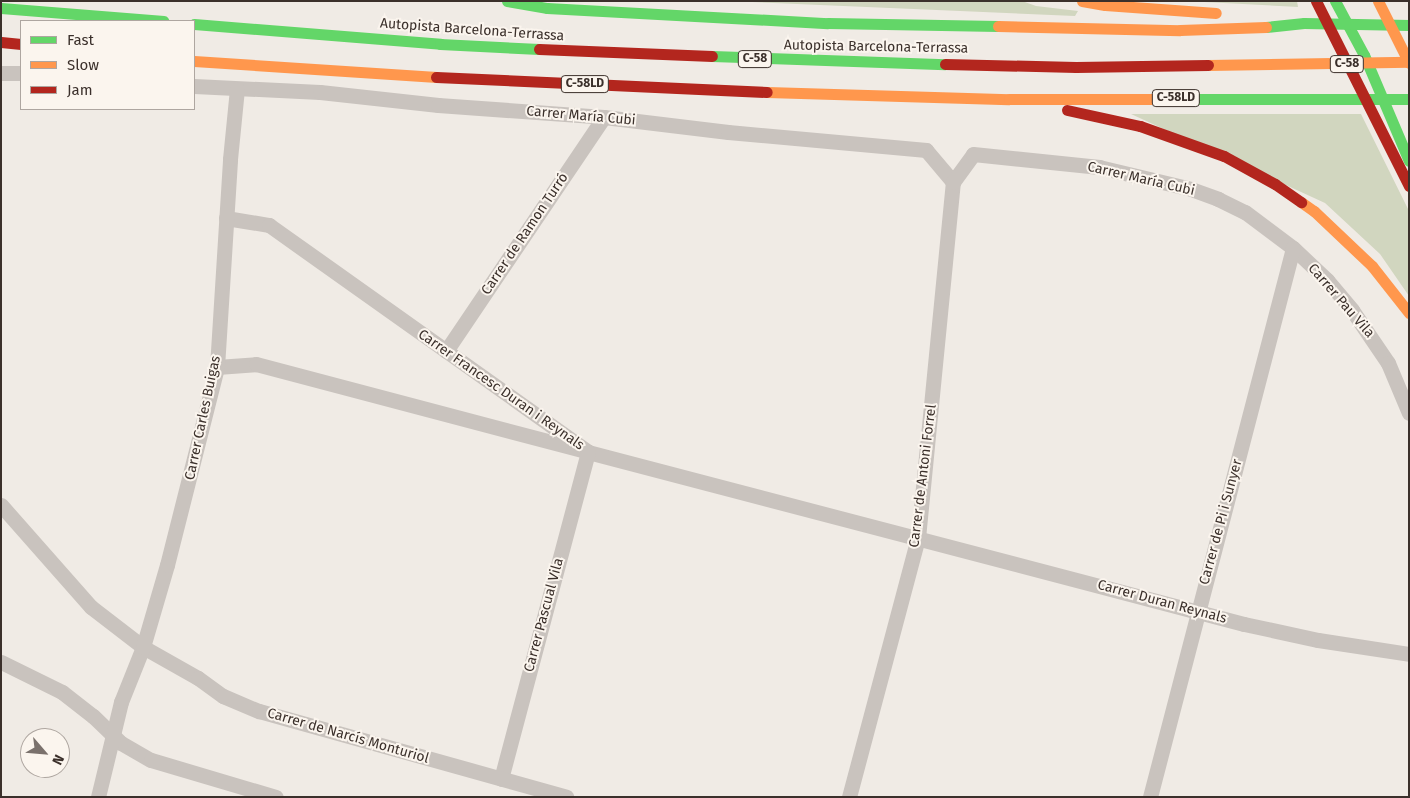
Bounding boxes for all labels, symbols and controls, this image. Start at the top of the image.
street label: Autopista Barcelona-Terrassa [379,15,565,45]
legend [20,20,195,110]
text: Fast [67,31,94,49]
street label: Autopista Barcelona-Terrassa [784,37,968,57]
road number: C-58 [738,50,772,68]
road number: C-58 [1330,54,1364,74]
text: Slow [67,56,99,74]
road number: C-58LD [560,74,610,94]
text: Jam [67,81,93,99]
road number: C-58LD [1151,89,1201,108]
street label: Carrer María Cubi [526,103,636,129]
street label: Carrer María Cubi [1086,158,1196,200]
street label: Carrer de Ramon Turró [478,170,572,298]
street label: Carrer Pau Vila [1304,261,1378,341]
street label: Carrer Francesc Duran i Reynals [415,326,587,454]
street label: Carrer Carles Buigas [182,354,224,482]
street label: Carrer de Antoni Forrel [906,404,940,548]
street label: Carrer de Pi i Sunyer [1196,457,1246,587]
street label: Carrer Pascual Vila [521,556,567,674]
street label: Carrer Duran Reynals [1096,577,1228,627]
street label: Carrer de Narcís Monturiol [265,705,431,767]
north arrow [20,728,70,778]
text: N [48,752,68,768]

